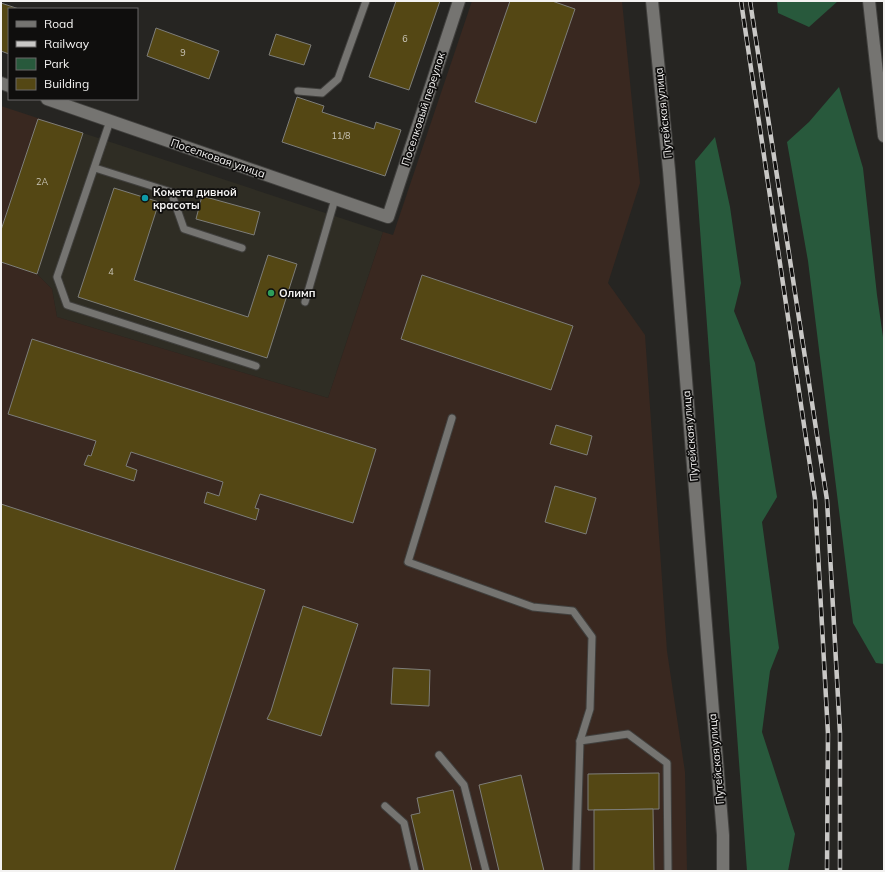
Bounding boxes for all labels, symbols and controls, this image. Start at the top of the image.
legend [8,8,138,100]
text: Road [44,16,73,31]
house number: 6 [402,33,408,44]
text: Railway [44,36,90,51]
house number: 9 [180,47,186,58]
street label: Поселковый переулок [398,50,448,168]
text: Park [44,56,70,71]
street label: Путейская улица [651,67,675,159]
text: Building [44,76,89,91]
house number: 11/8 [332,130,350,141]
street label: Поселковая улица [169,135,267,181]
house number: 2А [36,176,48,187]
place label: Комета дивной красоты [153,185,237,212]
marker: Комета дивной красоты [140,193,150,203]
house number: 4 [108,266,114,277]
place label: Олимп [279,286,315,300]
marker: Олимп [266,288,276,298]
street label: Путейская улица [679,390,701,482]
street label: Путейская улица [705,713,727,805]

